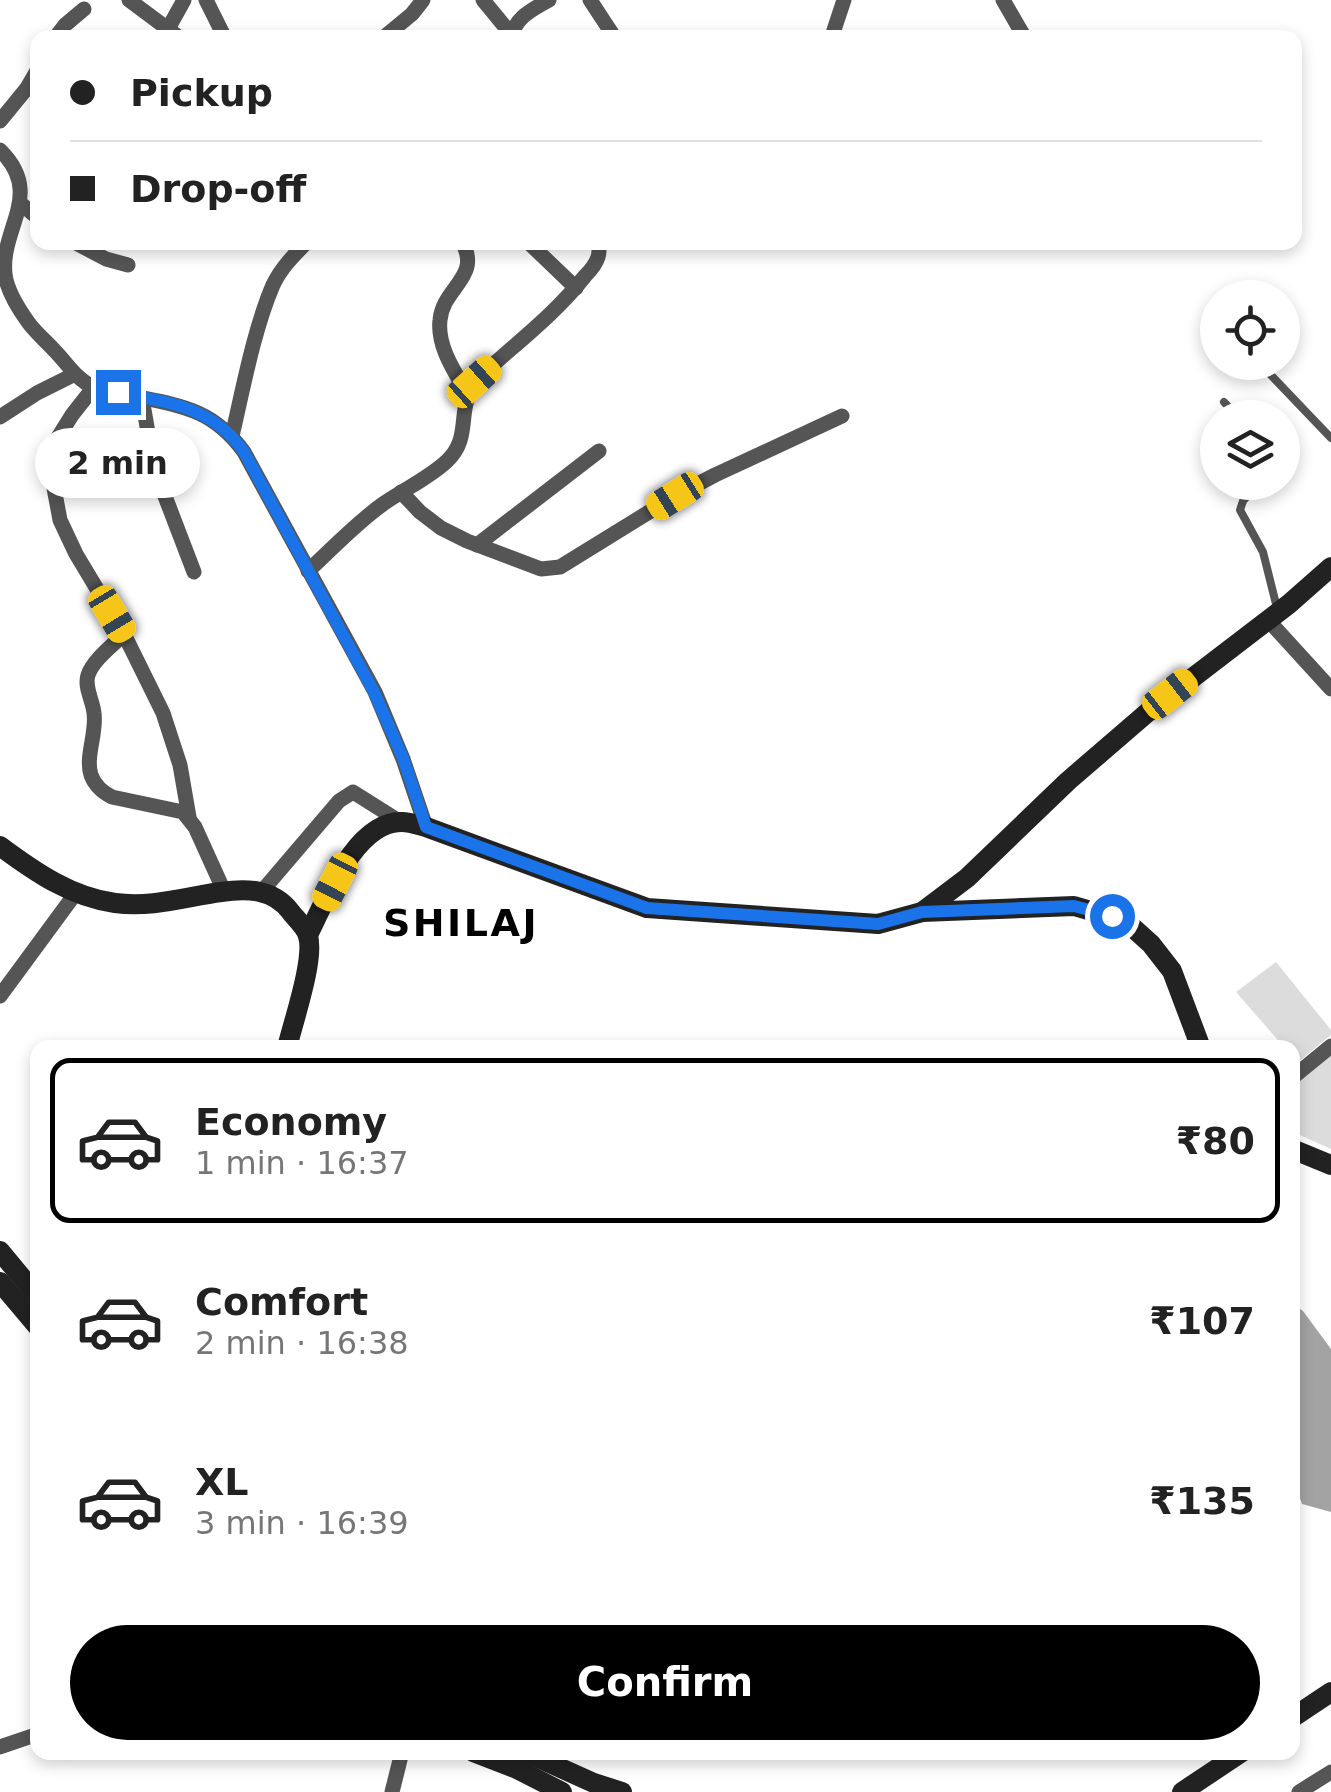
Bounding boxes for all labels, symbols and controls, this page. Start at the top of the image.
text: Pickup [130,71,273,115]
text: Drop-off [130,167,306,211]
map controls [1200,280,1300,500]
button: locate [1200,280,1300,380]
car [442,351,506,413]
route end [96,370,141,415]
button: layers [1200,400,1300,500]
callout: 2 min [36,427,200,497]
text: 2 min [67,444,168,482]
car [642,467,708,525]
car [84,581,140,647]
car [1137,664,1203,724]
car [308,848,362,916]
route start [1090,894,1135,939]
district label: SHILAJ [383,901,539,945]
icon: car [75,1096,165,1186]
text: Economy [195,1100,387,1144]
text: ₹80 [1176,1119,1255,1163]
text: 1 min · 16:37 [195,1144,409,1182]
icon: car [75,1276,165,1366]
text: Comfort [195,1280,368,1324]
text: ₹107 [1149,1299,1255,1343]
text: 2 min · 16:38 [195,1324,409,1362]
icon: car [75,1456,165,1546]
text: XL [195,1460,249,1504]
text: ₹135 [1149,1479,1255,1523]
text: 3 min · 16:39 [195,1504,409,1542]
button: Confirm [70,1625,1260,1740]

